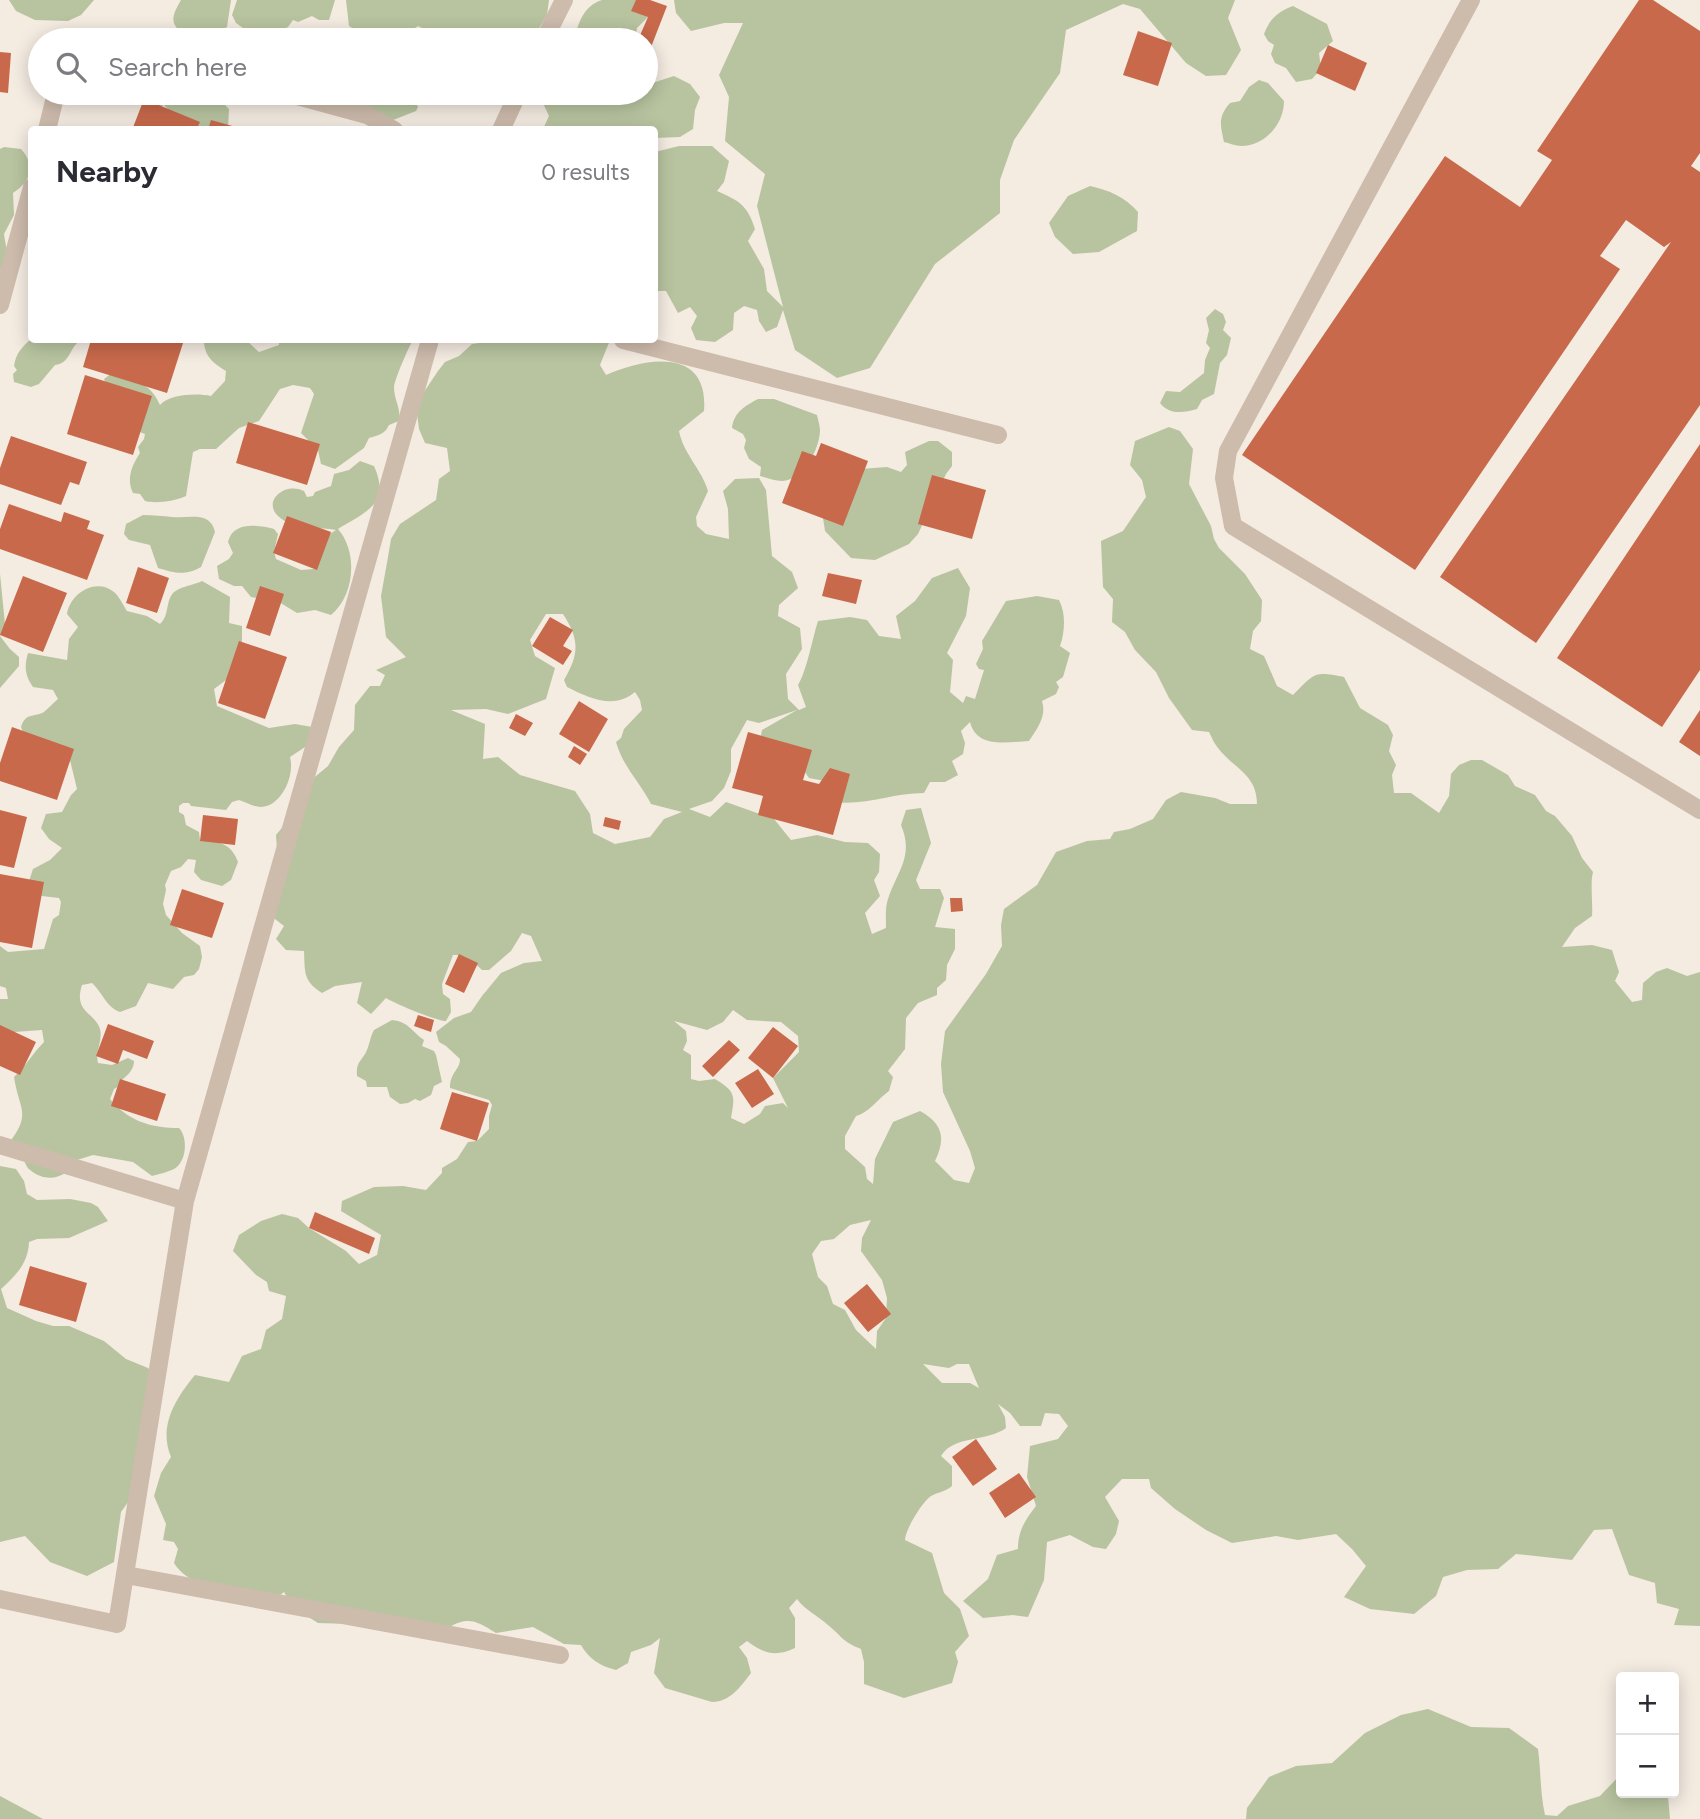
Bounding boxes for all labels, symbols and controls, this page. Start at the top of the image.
search box [28,28,658,105]
icon: search [52,48,90,86]
text: Search here [108,51,247,83]
text: Nearby [56,153,158,190]
text: 0 results [541,158,630,186]
map controls [1616,1672,1679,1798]
button: + [1616,1672,1679,1735]
button: − [1616,1735,1679,1798]

